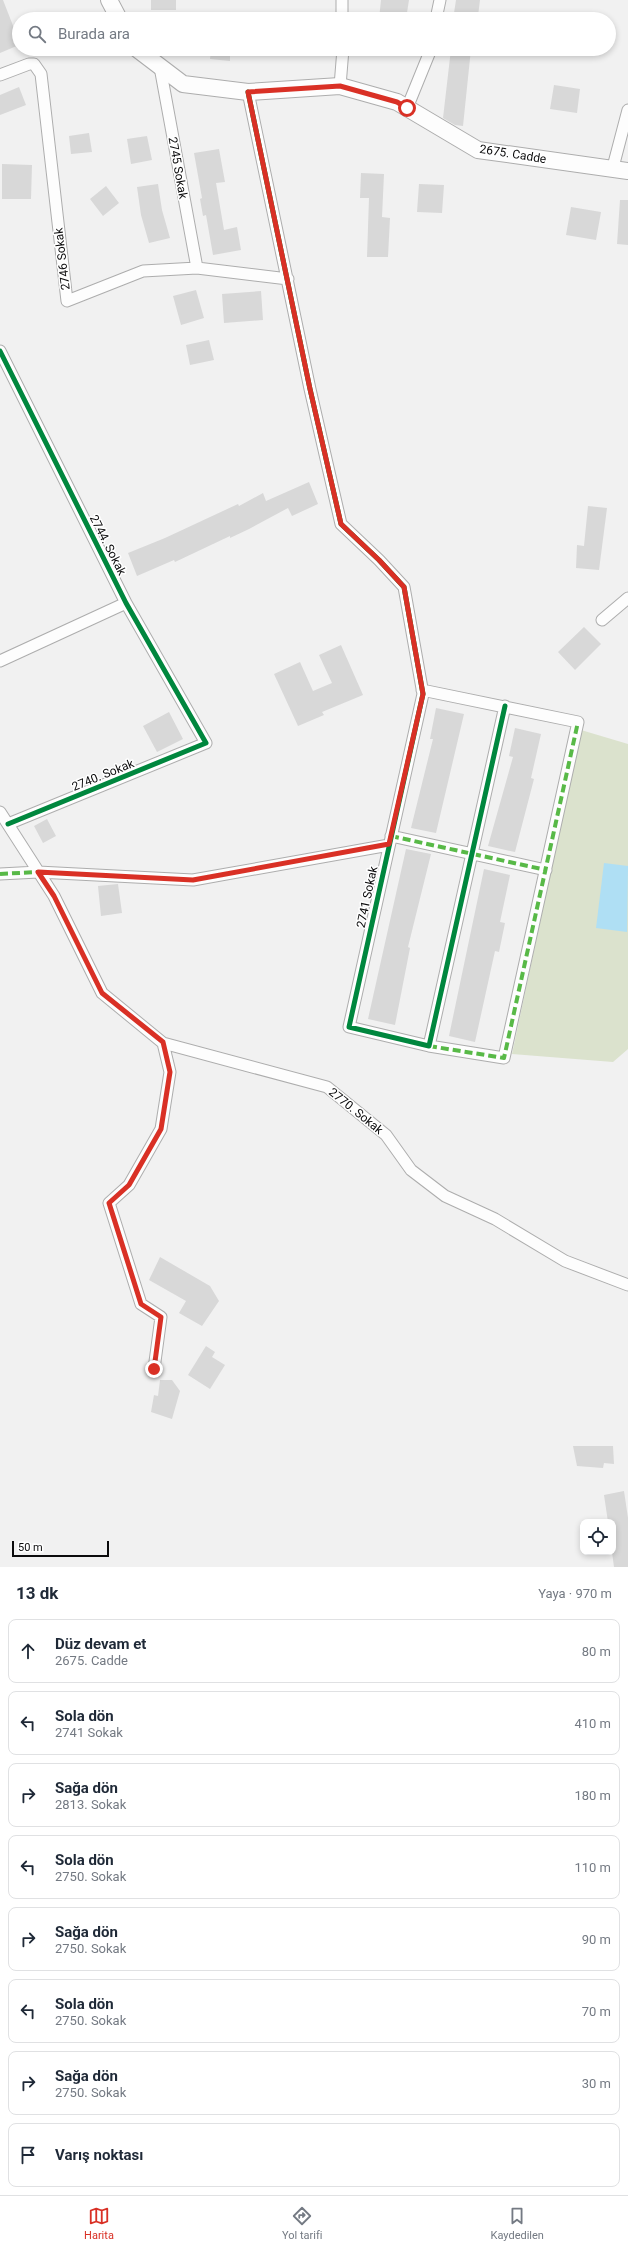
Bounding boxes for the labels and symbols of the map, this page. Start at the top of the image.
route start [398,99,416,117]
street label: 2745 Sokak [166,136,190,201]
street label: 2675. Cadde [479,142,547,166]
street label: 2746 Sokak [51,226,73,291]
street label: 2744. Sokak [87,513,130,578]
street label: 2740. Sokak [70,756,137,794]
street label: 2741 Sokak [354,864,381,929]
street label: 2770. Sokak [326,1085,387,1138]
route end [145,1360,163,1378]
scale bar [12,1539,109,1558]

